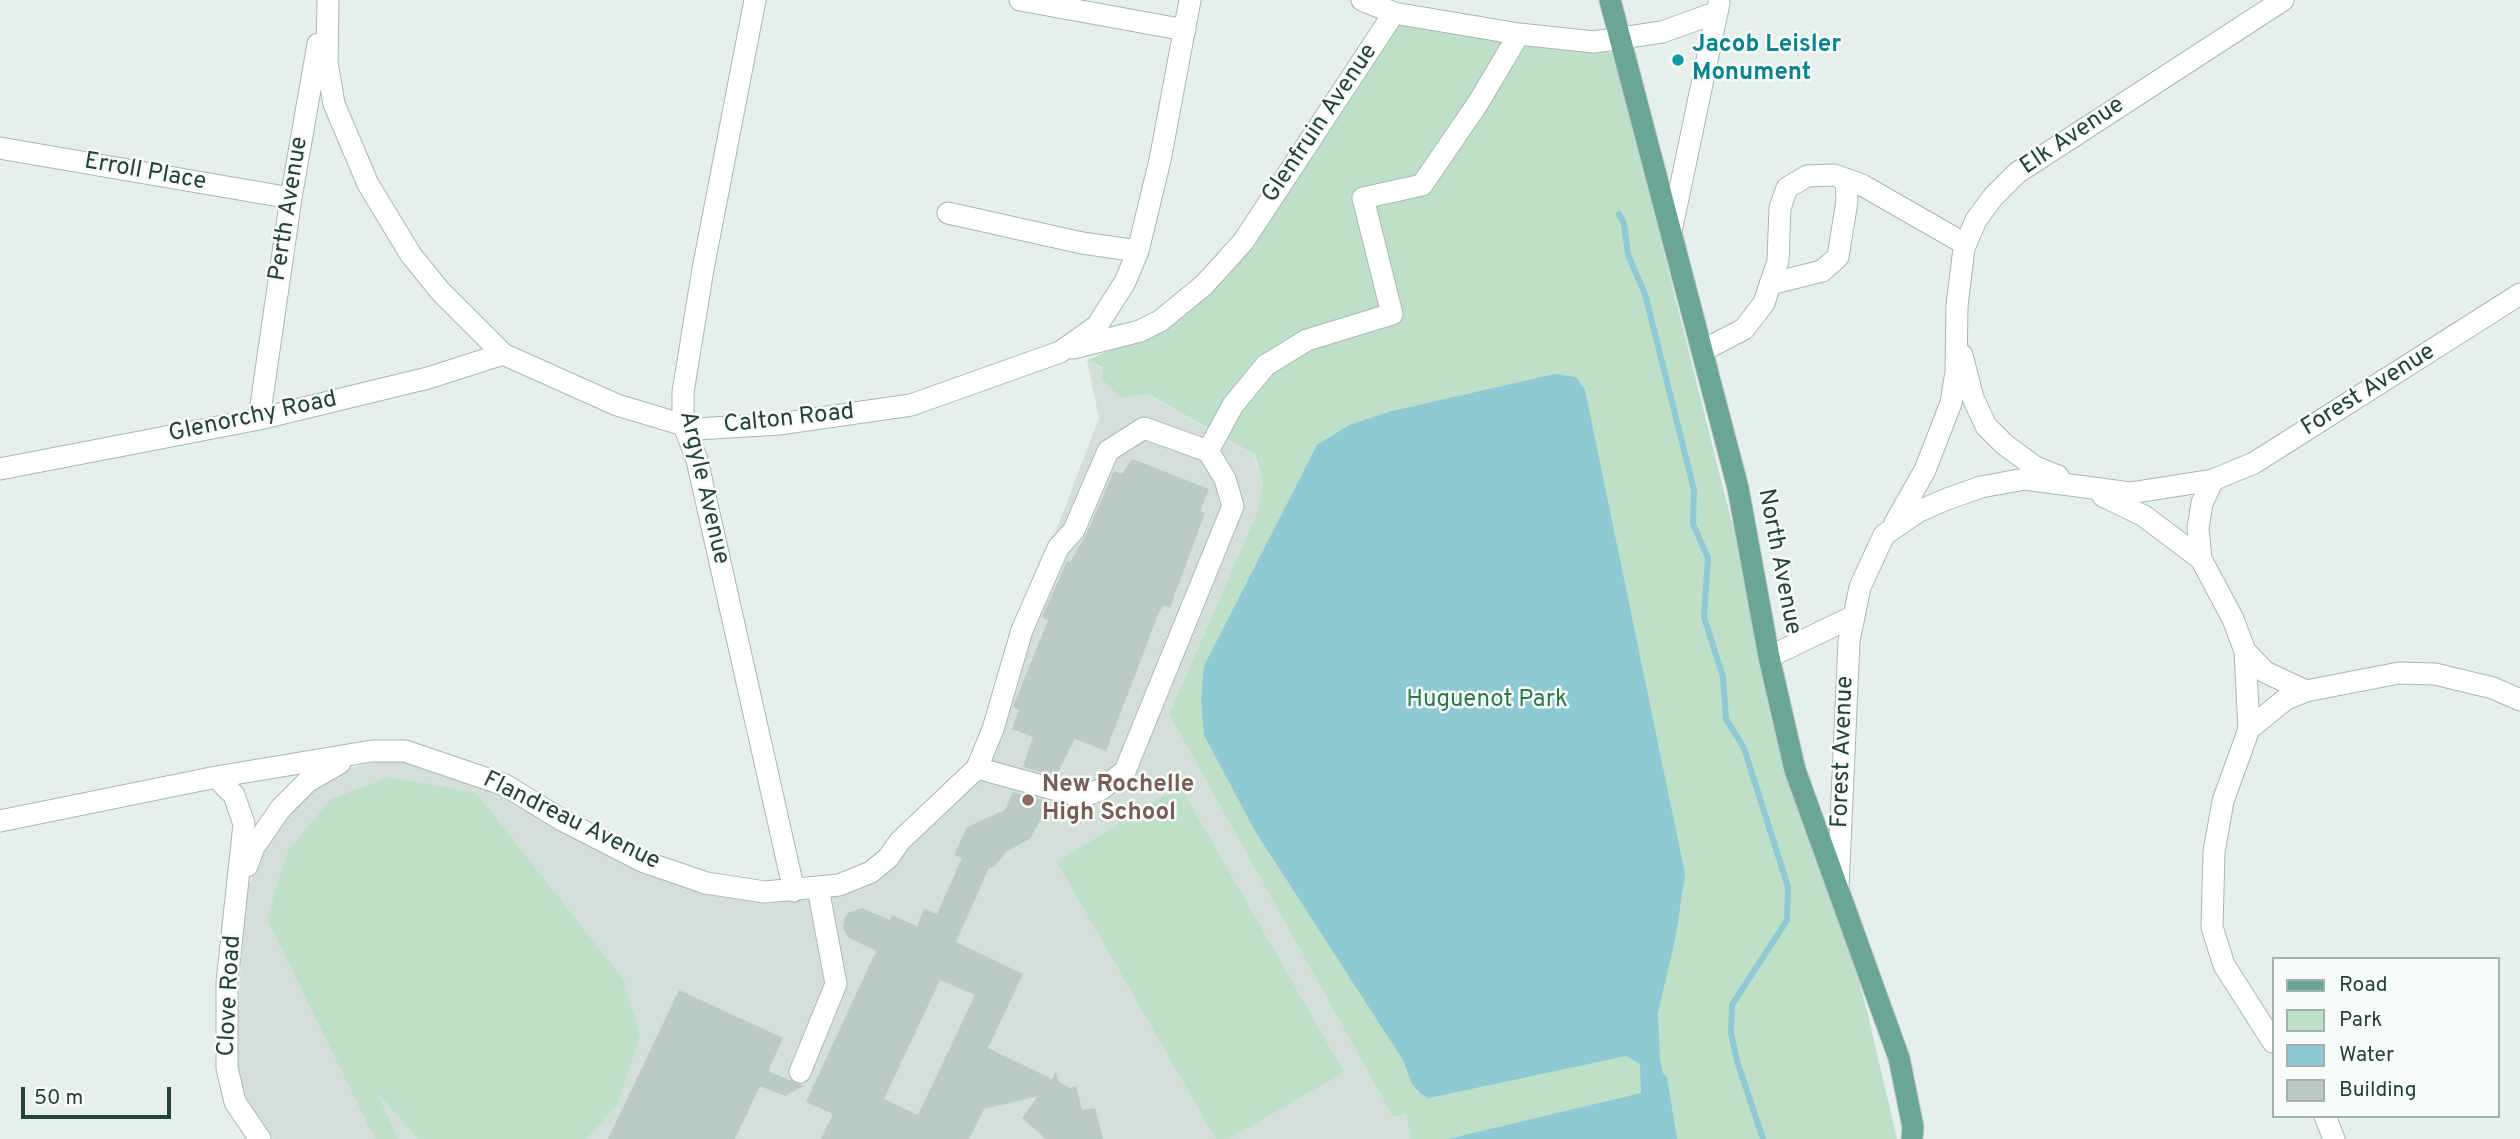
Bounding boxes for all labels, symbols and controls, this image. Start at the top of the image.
place label: Jacob Leisler Monument [1692,32,1841,88]
street label: Glenfruin Avenue [1257,39,1385,209]
marker: Jacob Leisler Monument [1670,52,1686,68]
street label: Elk Avenue [2016,92,2130,182]
street label: Perth Avenue [264,135,316,283]
street label: Erroll Place [82,148,208,198]
street label: Forest Avenue [2297,338,2441,444]
street label: Glenorchy Road [166,386,340,450]
street label: Calton Road [722,399,856,441]
street label: Argyle Avenue [671,408,735,568]
street label: North Avenue [1750,487,1806,637]
street label: Forest Avenue [1827,675,1861,829]
park label: Huguenot Park [1406,687,1568,715]
street label: Flandreau Avenue [478,767,664,877]
place label: New Rochelle High School [1042,772,1194,828]
marker: New Rochelle High School [1020,792,1036,808]
street label: Clove Road [213,935,249,1057]
legend [2272,957,2499,1118]
text: Road [2339,972,2388,999]
text: Park [2339,1007,2382,1034]
text: Water [2339,1042,2394,1069]
scale bar [24,1072,175,1116]
text: Building [2339,1077,2417,1104]
text: 50 m [34,1085,83,1112]

